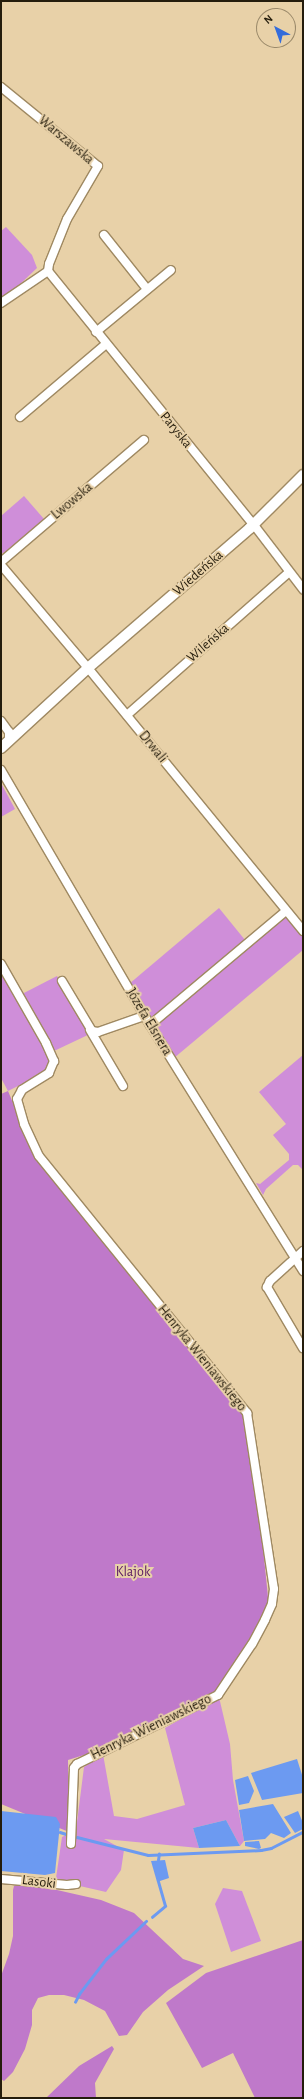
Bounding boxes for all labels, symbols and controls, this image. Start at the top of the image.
north arrow [256,8,296,48]
text: N [262,13,275,26]
street label: Warszawska [35,112,97,168]
street label: Paryska [156,409,196,451]
street label: Lwowska [48,479,96,523]
street label: Wiedeńska [169,547,227,599]
street label: Wileńska [183,620,233,666]
street label: Drwali [135,728,171,766]
street label: Józefa Elsnera [122,985,176,1059]
street label: Henryka Wieniawskiego [154,1301,250,1415]
park label: Klajok [116,1564,150,1580]
street label: Henryka Wieniawskiego [88,1691,214,1763]
street label: Lasoki [21,1872,57,1892]

